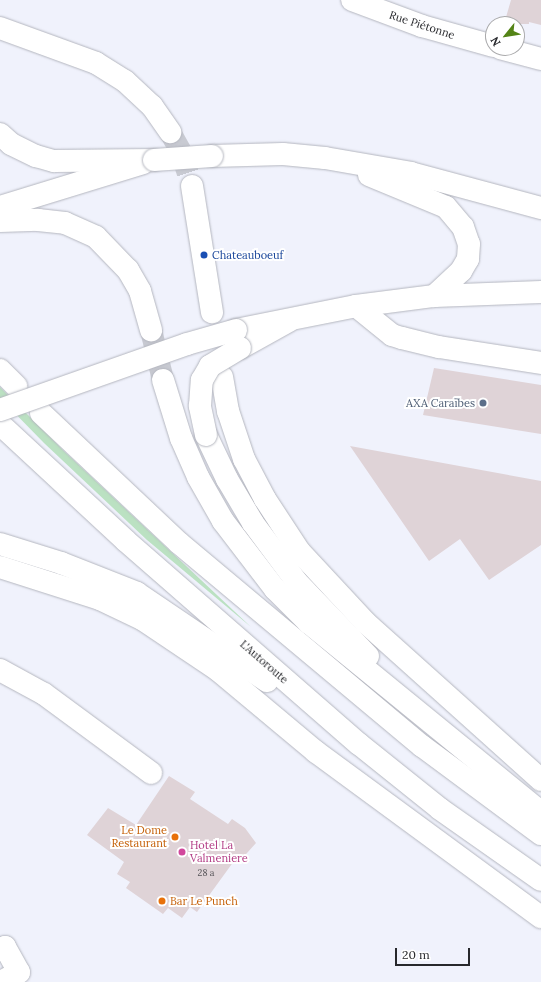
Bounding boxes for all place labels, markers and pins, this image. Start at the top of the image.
place label: Chateauboeuf [212,248,283,262]
marker: Chateauboeuf [199,250,209,260]
place label: AXA Caraïbes [406,396,475,410]
marker: AXA Caraïbes [478,398,488,408]
place label: Le Dome Restaurant [111,824,167,850]
marker: Le Dome Restaurant [170,832,180,842]
place label: Hotel La Valmeniere [190,839,248,865]
marker: Hotel La Valmeniere [177,847,187,857]
place label: Bar Le Punch [170,894,238,908]
marker: Bar Le Punch [157,896,167,906]

